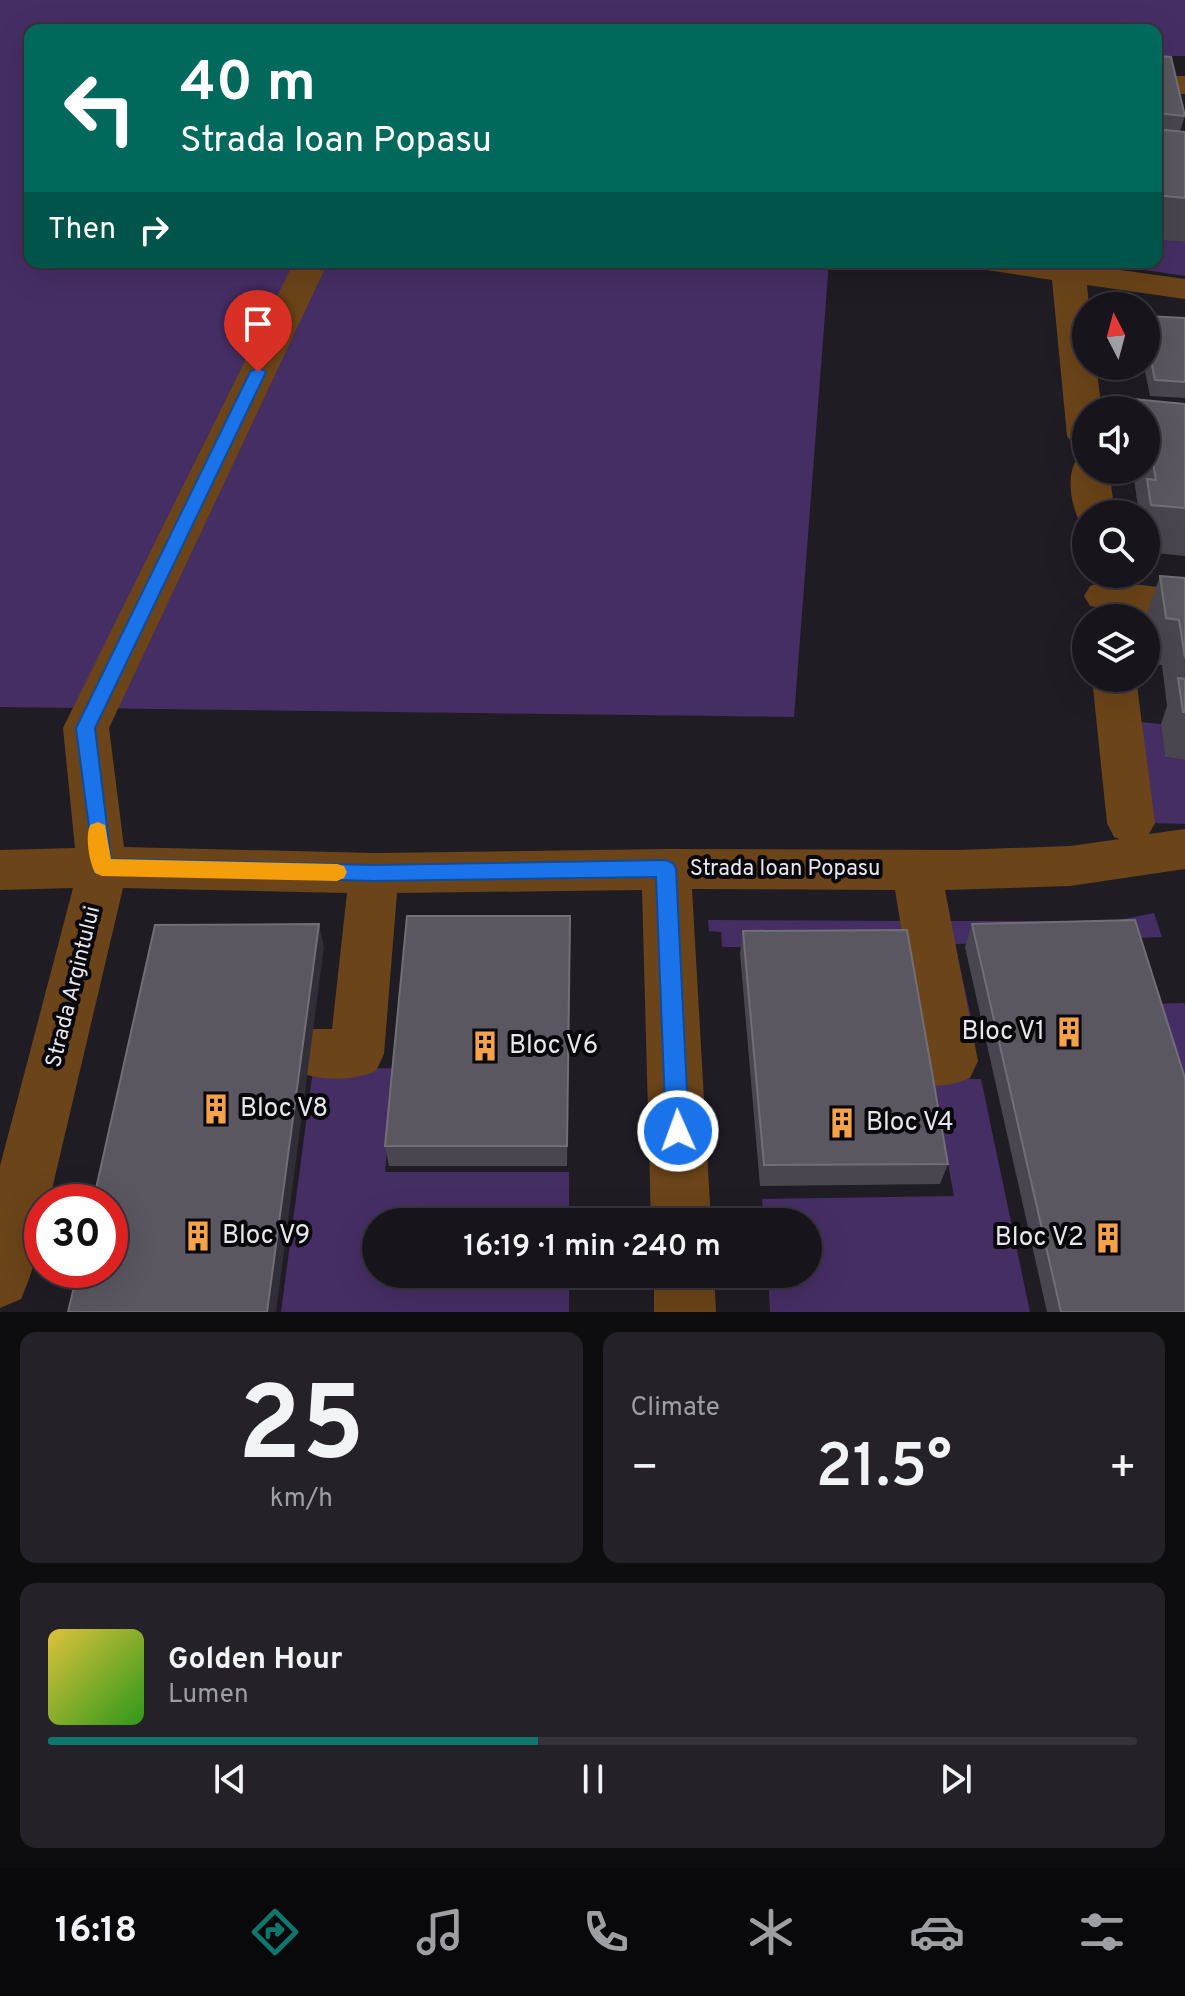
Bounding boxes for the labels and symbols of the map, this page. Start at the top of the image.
pin [224,290,292,372]
north arrow [1072,292,1160,380]
street label: Strada Ioan Popasu [690,856,880,883]
street label: Strada Argintului [41,903,107,1071]
building icon: Bloc V1 [1052,1015,1086,1049]
place label: Bloc V1 [961,1016,1045,1049]
building icon: Bloc V6 [468,1029,502,1063]
place label: Bloc V6 [509,1030,598,1063]
position arrow [636,1089,720,1173]
building icon: Bloc V8 [199,1092,233,1126]
place label: Bloc V8 [240,1093,328,1126]
building icon: Bloc V4 [825,1106,859,1140]
place label: Bloc V4 [866,1107,954,1140]
speed limit sign: 30 [24,1184,128,1288]
building icon: Bloc V9 [181,1219,215,1253]
place label: Bloc V9 [222,1220,310,1253]
building icon: Bloc V2 [1091,1221,1125,1255]
place label: Bloc V2 [995,1222,1084,1255]

